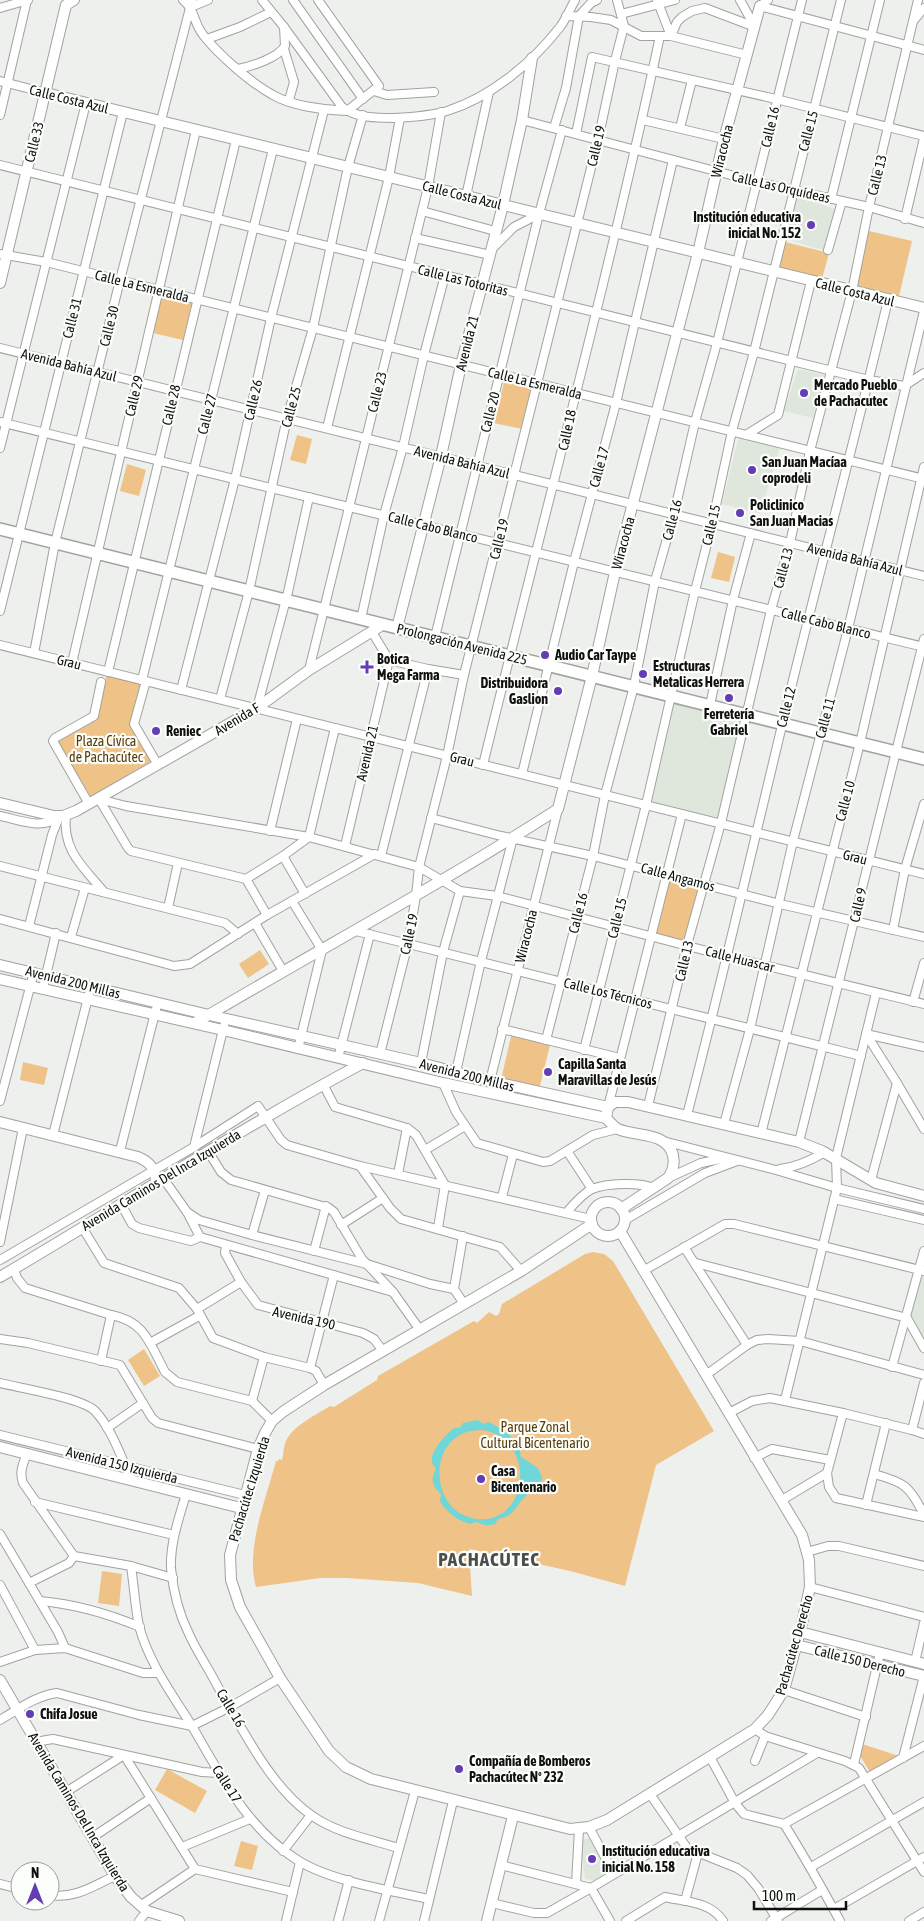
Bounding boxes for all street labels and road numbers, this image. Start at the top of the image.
street label: Calle Costa Azul [28,81,111,117]
street label: Calle 16 [758,105,783,149]
street label: Calle 15 [795,109,821,153]
street label: Calle 33 [21,120,47,164]
street label: Wiracocha [708,123,736,179]
street label: Calle 19 [584,124,608,168]
street label: Calle 13 [864,153,890,197]
street label: Calle Las Orquídeas [730,168,832,206]
street label: Calle Costa Azul [421,177,504,213]
street label: Calle Las Totoritas [416,261,510,299]
street label: Calle La Esmeralda [93,267,191,305]
street label: Calle Costa Azul [814,274,897,310]
street label: Calle 31 [59,296,85,340]
street label: Calle 30 [96,304,122,348]
street label: Avenida 21 [452,313,482,373]
street label: Avenida Bahía Azul [20,345,119,385]
street label: Calle La Esmeralda [486,364,584,402]
street label: Calle 23 [364,370,390,414]
street label: Calle 29 [122,374,146,418]
street label: Calle 26 [241,378,266,422]
street label: Calle 28 [159,383,184,427]
street label: Calle 25 [278,385,304,429]
street label: Calle 20 [477,390,503,434]
street label: Calle 27 [194,392,220,436]
street label: Calle 18 [555,408,579,452]
street label: Avenida Bahía Azul [413,442,512,482]
street label: Calle 17 [586,445,612,489]
street label: Calle 16 [659,497,685,542]
street label: Calle 15 [699,503,723,547]
street label: Calle Cabo Blanco [387,508,479,546]
street label: Wiracocha [608,515,638,571]
street label: Calle 19 [486,517,512,561]
street label: Avenida Bahía Azul [806,539,905,579]
street label: Calle 13 [770,546,796,590]
street label: Calle Cabo Blanco [780,604,872,642]
street label: Prolongación Avenida 225 [395,620,529,668]
street label: Grau [55,651,83,673]
street label: Calle 12 [773,685,799,729]
street label: Calle 11 [812,696,838,740]
street label: Avenida F [212,699,263,739]
street label: Avenida 21 [353,723,381,783]
street label: Grau [448,748,476,770]
street label: Calle 10 [832,778,858,823]
street label: Grau [841,846,869,868]
street label: Calle Angamos [639,859,717,895]
street label: Calle 9 [846,886,870,924]
street label: Calle 16 [565,891,591,935]
street label: Calle 15 [604,896,630,940]
street label: Wiracocha [512,908,540,964]
street label: Calle 19 [397,912,421,956]
street label: Calle 13 [672,939,696,983]
street label: Calle Huascar [704,943,777,976]
street label: Avenida 200 Millas [24,962,122,1002]
street label: Calle Los Técnicos [562,974,654,1012]
street label: Avenida 200 Millas [418,1055,516,1095]
street label: Avenida Caminos Del Inca Izquierda [79,1126,243,1234]
street label: Avenida 190 [271,1303,337,1333]
street label: Pachacútec Izquierda [225,1434,273,1544]
street label: Avenida 150 Izquierda [65,1443,179,1487]
street label: Pachacútec Derecho [772,1593,816,1697]
street label: Calle 150 Derecho [813,1642,907,1680]
street label: Calle 16 [213,1686,249,1730]
street label: Avenida Caminos Del Inca Izquierda [25,1730,133,1894]
street label: Calle 17 [209,1762,245,1806]

